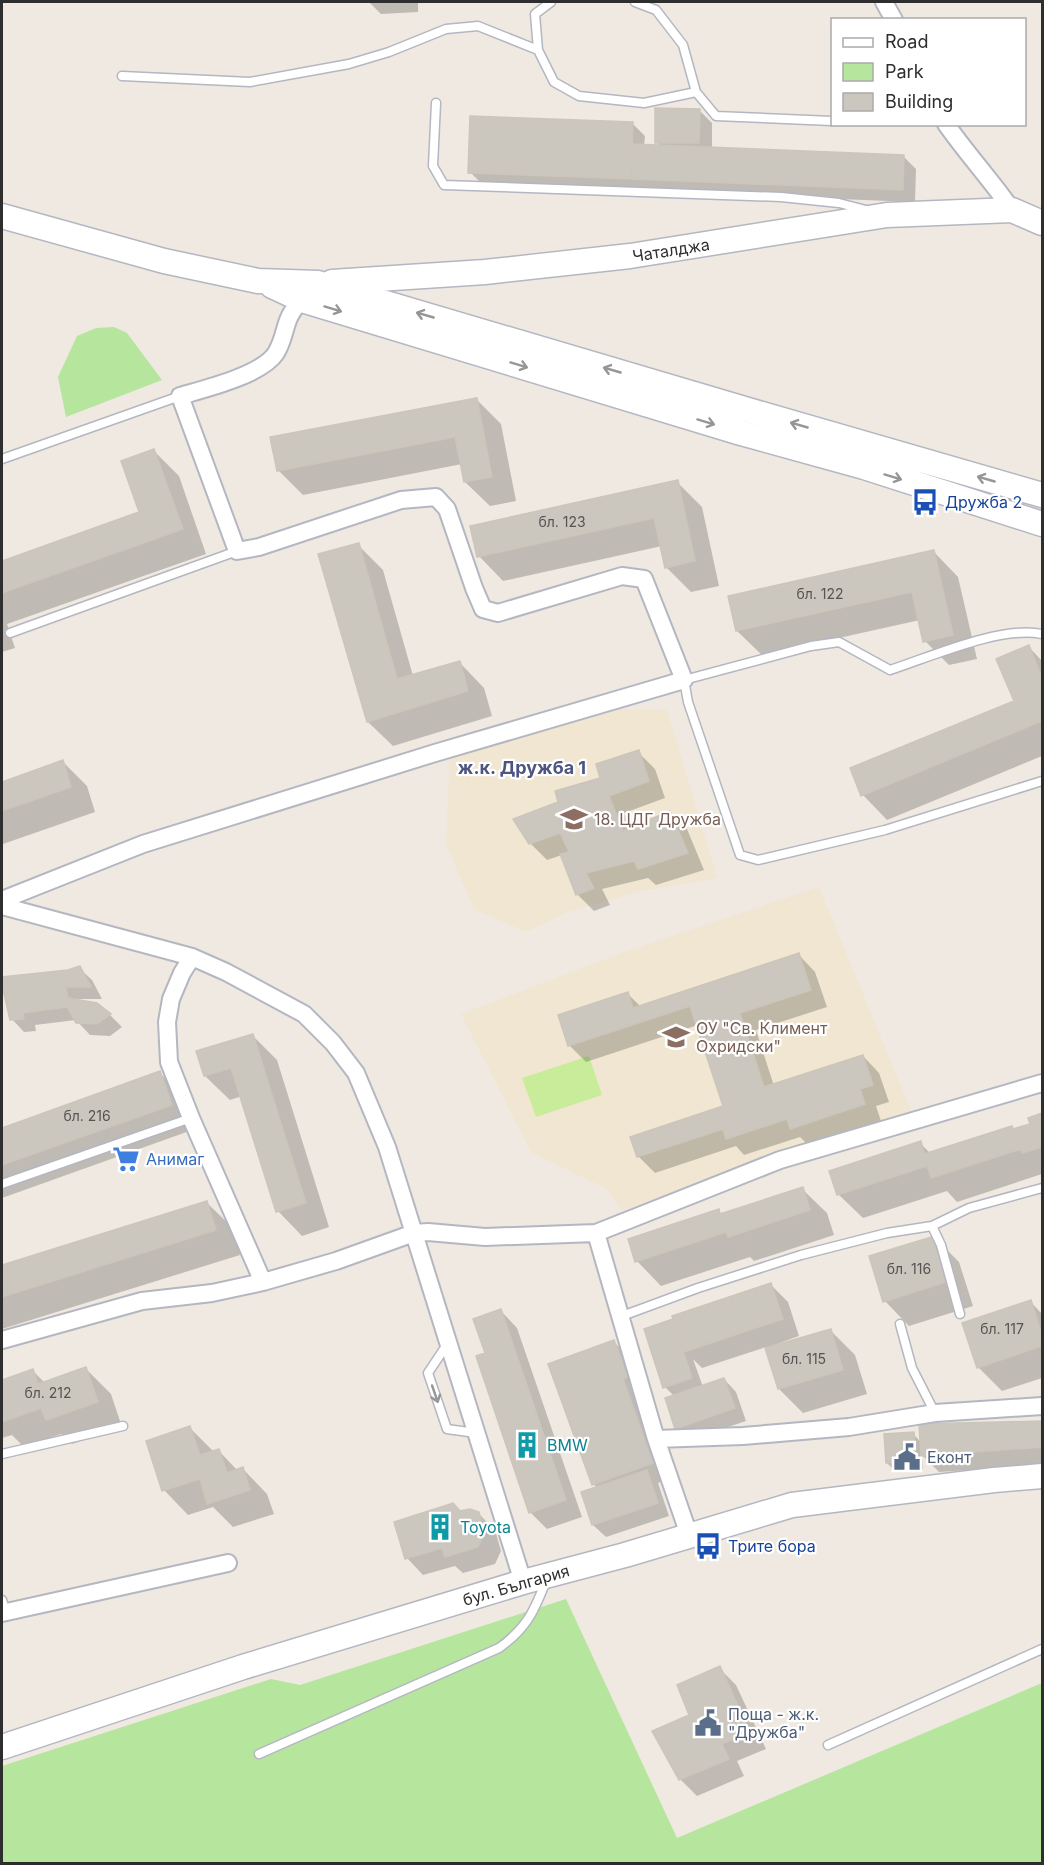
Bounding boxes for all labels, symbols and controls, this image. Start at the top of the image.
legend [831,18,1026,126]
text: Road [885,31,928,52]
text: Park [885,61,924,82]
text: Building [885,91,953,112]
street label: Чаталджа [631,234,711,266]
one-way arrow [323,304,342,315]
one-way arrow [416,309,435,320]
one-way arrow [509,360,528,371]
one-way arrow [603,364,622,375]
one-way arrow [696,417,715,428]
one-way arrow [790,419,809,430]
one-way arrow [883,472,902,483]
one-way arrow [977,473,996,484]
bus stop icon: Дружба 2 [910,487,940,517]
place label: Дружба 2 [945,492,1022,512]
house number: бл. 123 [538,513,586,530]
house number: бл. 122 [796,585,844,602]
district label: ж.к. Дружба 1 [458,757,586,778]
school or university icon: 18. ЦДГ Дружба [559,804,589,834]
place label: 18. ЦДГ Дружба [594,809,721,829]
place label: ОУ "Св. Климент Охридски" [696,1018,828,1056]
school or university icon: ОУ "Св. Климент Охридски" [661,1022,691,1052]
house number: бл. 216 [63,1107,111,1124]
supermarket icon: Анимаг [111,1144,141,1174]
place label: Анимаг [146,1149,204,1169]
house number: бл. 116 [887,1260,931,1277]
house number: бл. 117 [980,1320,1024,1337]
house number: бл. 115 [782,1350,826,1367]
house number: бл. 212 [24,1384,72,1401]
one-way arrow [430,1384,441,1403]
building icon: BMW [512,1430,542,1460]
place label: BMW [547,1435,588,1455]
public building icon: Еконт [892,1442,922,1472]
place label: Еконт [927,1447,972,1467]
building icon: Toyota [425,1512,455,1542]
place label: Toyota [460,1517,511,1537]
bus stop icon: Трите бора [693,1531,723,1561]
place label: Трите бора [728,1536,816,1556]
street label: бул. България [460,1560,572,1610]
place label: Поща - ж.к. "Дружба" [728,1704,819,1742]
public building icon: Поща - ж.к. "Дружба" [693,1708,723,1738]

